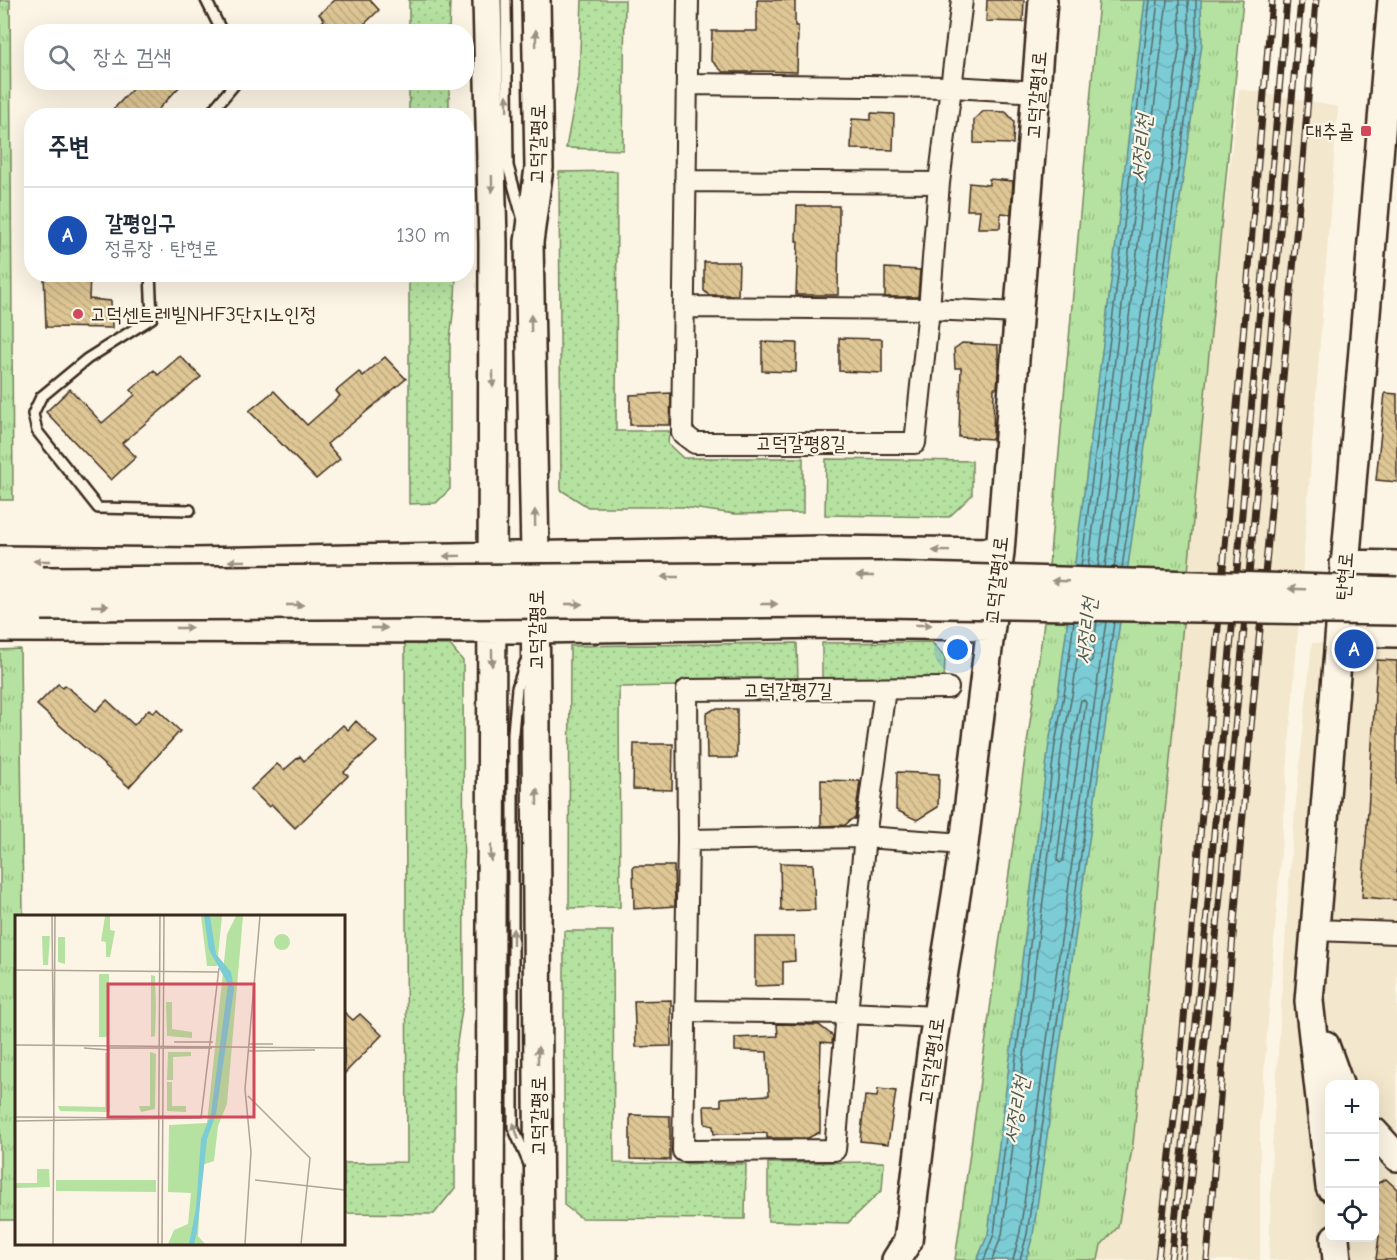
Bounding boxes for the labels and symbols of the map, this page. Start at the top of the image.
one-way arrow [532,28,541,47]
street label: 고덕갈평1로 [1022,50,1051,140]
one-way arrow [502,93,512,112]
street label: 고덕갈평로 [525,104,550,184]
water label: 서정리천 [1126,111,1157,183]
place label: 대추골 [1306,120,1354,143]
marker: 대추골 [1359,124,1373,138]
one-way arrow [487,175,497,194]
place label: 고덕센트레빌NHF3단지노인정 [90,303,316,326]
marker: 고덕센트레빌NHF3단지노인정 [71,307,85,321]
one-way arrow [526,313,536,332]
one-way arrow [488,370,498,389]
street label: 고덕갈평8길 [756,432,846,455]
one-way arrow [530,508,540,527]
street label: 고덕갈평1로 [980,535,1013,625]
one-way arrow [932,546,951,556]
one-way arrow [443,551,462,561]
street label: 탄현로 [1331,551,1358,601]
one-way arrow [32,556,51,565]
one-way arrow [227,556,246,566]
one-way arrow [855,571,874,581]
one-way arrow [660,572,679,582]
one-way arrow [1050,577,1069,586]
one-way arrow [1287,584,1306,593]
street label: 고덕갈평로 [525,590,548,670]
water label: 서정리천 [1071,594,1102,666]
one-way arrow [565,599,584,609]
one-way arrow [760,599,779,609]
one-way arrow [286,600,305,610]
one-way arrow [91,601,110,611]
one-way arrow [913,620,932,630]
one-way arrow [175,623,194,633]
one-way arrow [370,623,389,633]
pin: A [1334,626,1374,672]
your location [943,635,972,664]
one-way arrow [487,649,497,668]
street label: 고덕갈평7길 [743,679,833,702]
one-way arrow [532,787,542,806]
one-way arrow [486,844,496,863]
inset map [15,915,345,1245]
one-way arrow [508,927,518,946]
street label: 고덕갈평1로 [914,1016,949,1106]
one-way arrow [533,1045,543,1064]
water label: 서정리천 [998,1072,1035,1145]
street label: 고덕갈평로 [527,1076,550,1156]
one-way arrow [511,1122,520,1140]

